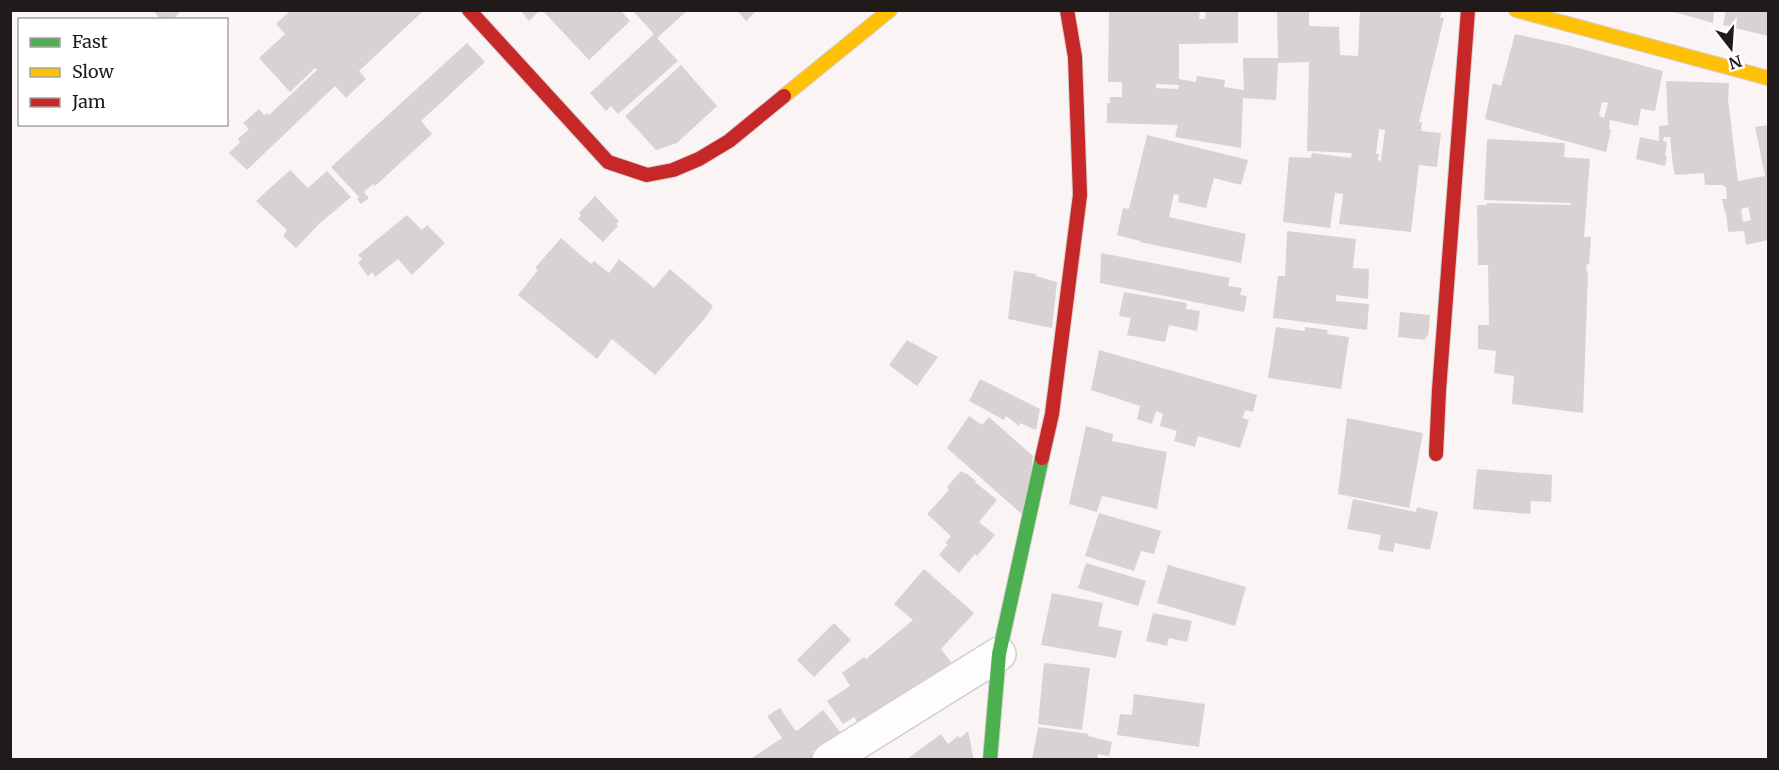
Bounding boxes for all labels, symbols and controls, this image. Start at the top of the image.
legend [18,18,228,126]
north arrow [1701,18,1761,78]
text: Fast [72,30,108,53]
text: N [1726,51,1744,74]
text: Slow [72,60,115,83]
text: Jam [71,90,106,113]

